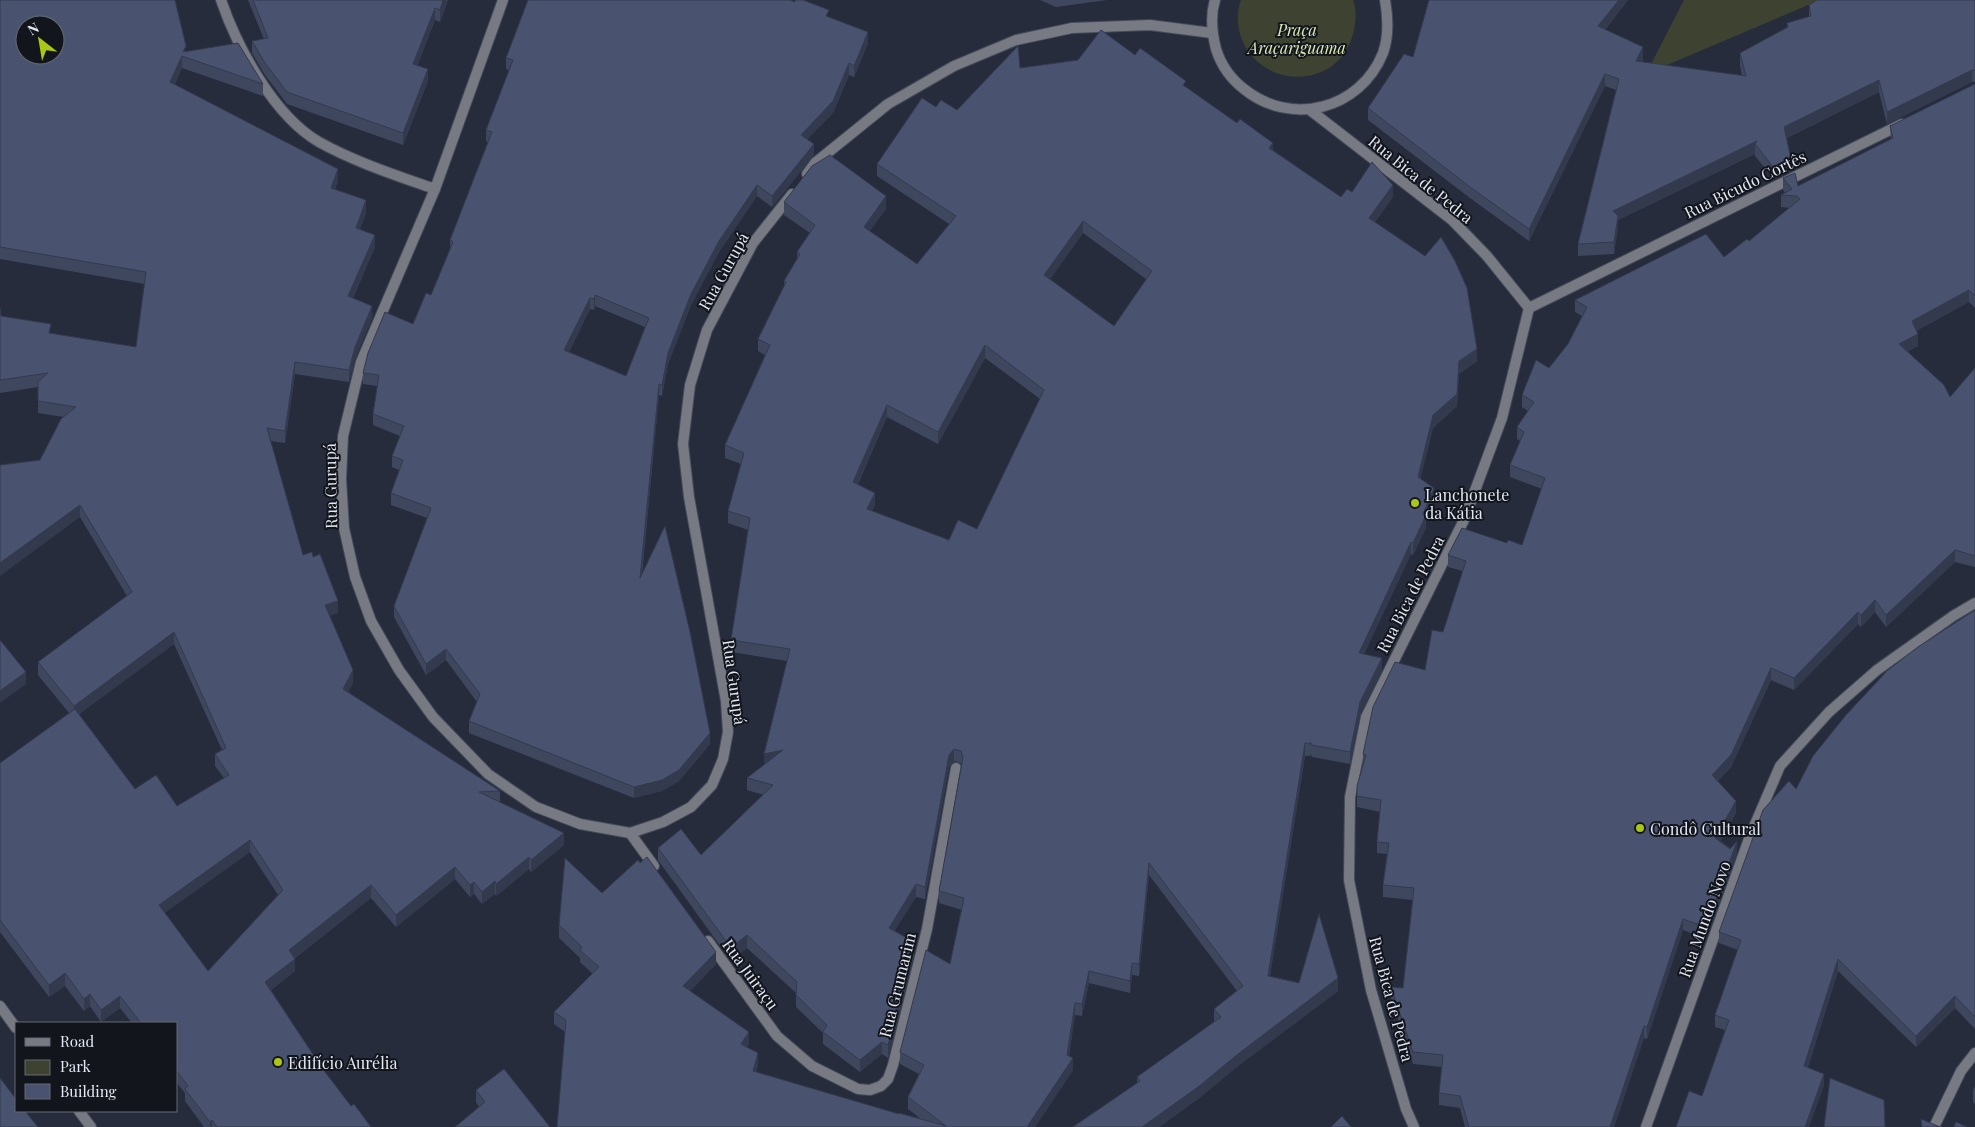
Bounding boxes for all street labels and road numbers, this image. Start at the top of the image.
street label: Rua Bica de Pedra [1364,130,1478,228]
street label: Rua Bicudo Cortês [1681,145,1809,223]
street label: Rua Gurupá [693,228,753,314]
street label: Rua Gurupá [319,443,341,529]
street label: Rua Bica de Pedra [1371,532,1449,656]
street label: Rua Gurupá [719,638,751,726]
street label: Rua Mundo Novo [1673,858,1735,980]
street label: Rua Grumarim [874,930,920,1040]
street label: Rua Juiraçu [718,934,784,1014]
street label: Rua Bica de Pedra [1365,934,1419,1064]

